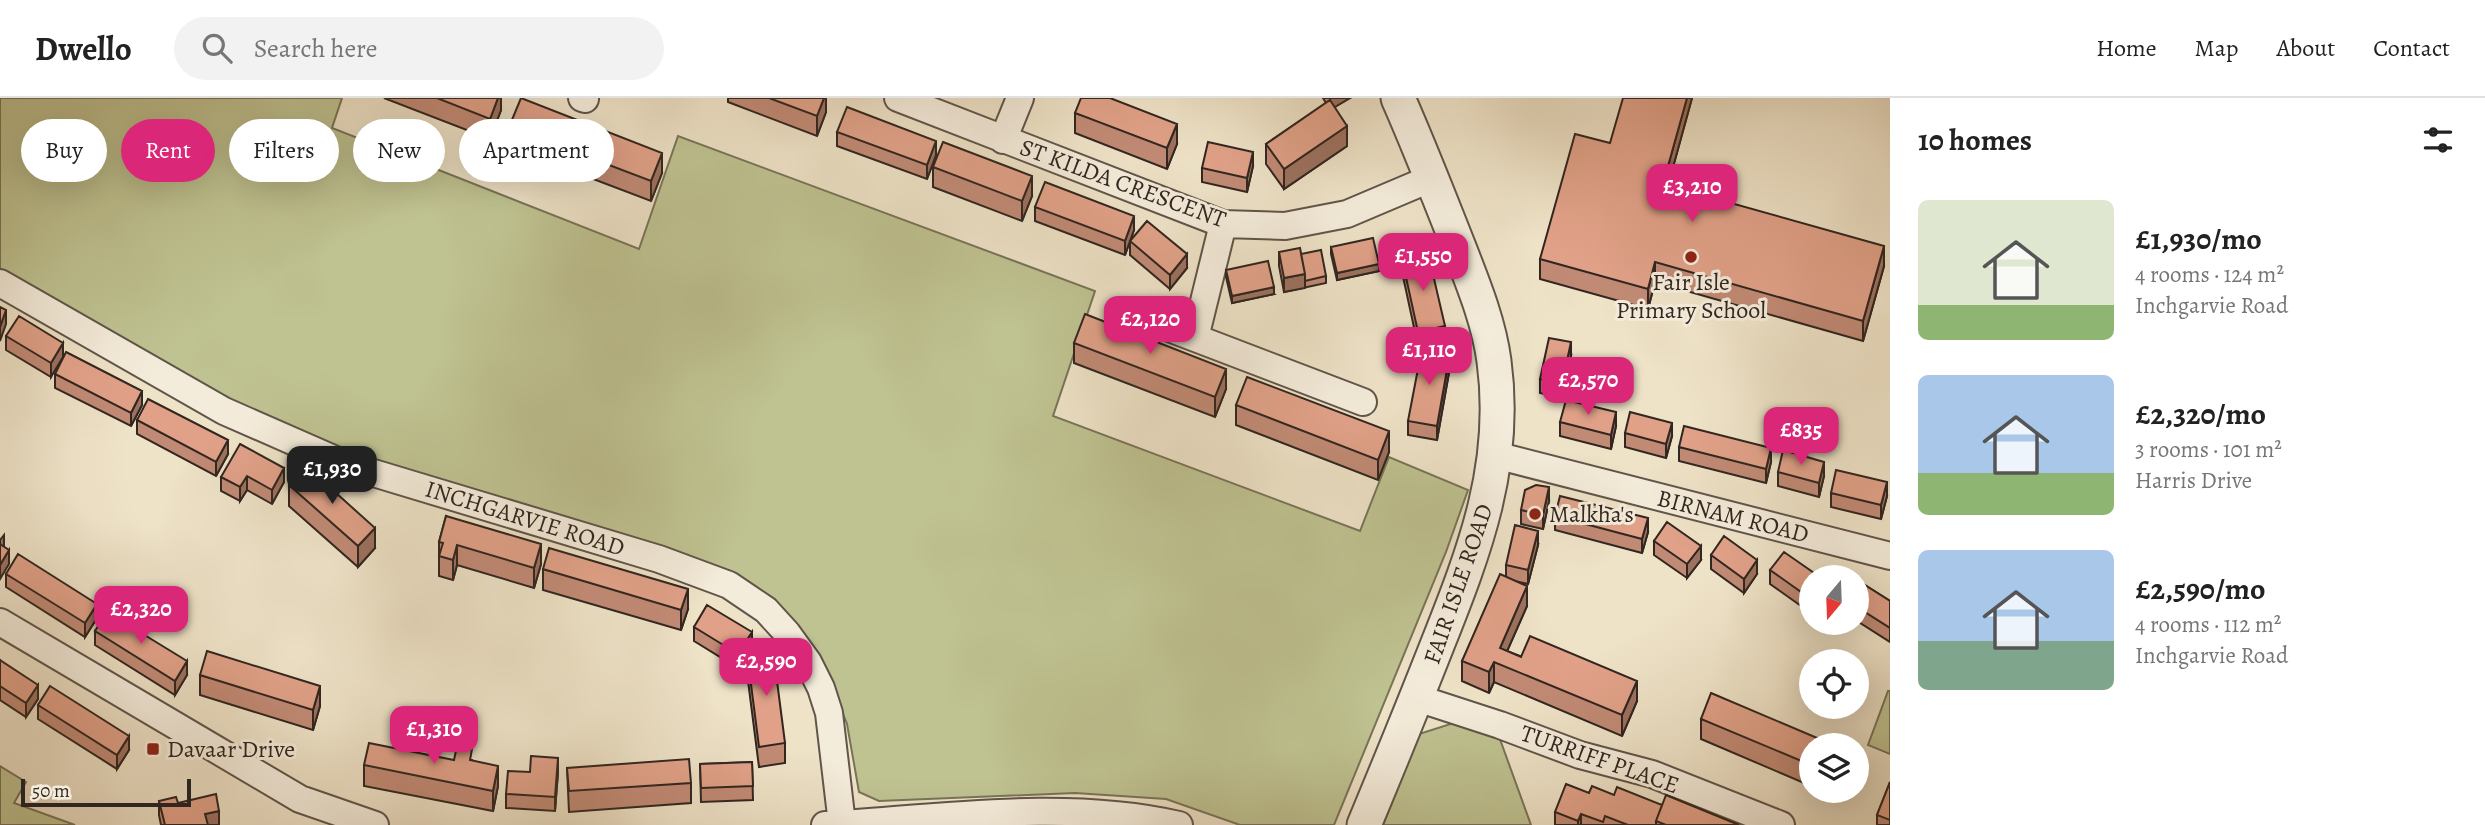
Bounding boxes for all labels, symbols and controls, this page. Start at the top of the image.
search box [174,17,664,80]
text: Dwello [35,26,132,71]
icon: search [198,29,236,67]
text: Search here [254,31,377,66]
text: Home [2096,32,2157,64]
text: Map [2195,32,2239,64]
text: About [2277,32,2335,64]
text: Contact [2373,32,2450,64]
chip: Buy [21,119,107,182]
chip: Rent [121,119,215,182]
chip: Filters [229,119,339,182]
chip: New [353,119,445,182]
chip: Apartment [459,119,614,182]
text: 10 homes [1918,120,2032,160]
icon: filters [2419,121,2457,159]
street label: ST KILDA CRESCENT [1016,131,1230,235]
pin: £3,210 [1635,164,1749,224]
text: £3,210 [1663,171,1721,202]
text: £1,930/mo [2135,219,2262,259]
icon: home [1974,228,2058,312]
pin: £1,550 [1366,234,1480,293]
text: £1,550 [1394,240,1452,271]
marker: Fair Isle Primary School [1683,249,1699,265]
text: 4 rooms · 124 m² [2135,259,2284,290]
place label: Fair Isle Primary School [1616,266,1766,326]
text: Inchgarvie Road [2135,290,2288,321]
pin: £2,120 [1093,296,1207,356]
text: £2,120 [1120,303,1180,334]
pin: £1,110 [1372,328,1486,387]
text: £1,110 [1402,334,1456,365]
pin: £2,570 [1531,358,1645,417]
text: £2,570 [1558,364,1618,395]
text: £2,320/mo [2135,394,2266,434]
icon: home [1974,403,2058,487]
pin: £835 [1760,408,1842,467]
text: £835 [1780,414,1822,445]
text: 3 rooms · 101 m² [2135,434,2282,465]
pin: £1,930 [275,446,389,506]
text: £1,930 [303,453,361,484]
text: Harris Drive [2135,465,2252,496]
street label: INCHGARVIE ROAD [421,472,629,564]
street label: BIRNAM ROAD [1654,482,1812,550]
place label: Malkha's [1549,498,1634,530]
street label: FAIR ISLE ROAD [1416,500,1500,668]
marker: Malkha's [1527,506,1543,522]
north arrow [1799,565,1869,635]
map controls [1799,565,1869,803]
text: £2,590/mo [2135,569,2265,609]
icon: home [1974,578,2058,662]
pin: £2,320 [84,587,198,646]
text: £2,320 [110,593,172,624]
text: 4 rooms · 112 m² [2135,609,2281,640]
pin: £2,590 [709,638,823,698]
text: Inchgarvie Road [2135,640,2288,671]
text: £2,590 [735,645,797,676]
button: locate [1799,649,1869,719]
pin: £1,310 [377,706,491,766]
text: £1,310 [406,713,462,744]
street label: TURRIFF PLACE [1516,717,1684,801]
place label: Davaar Drive [167,733,295,765]
button: layers [1799,733,1869,803]
marker: Davaar Drive [145,741,161,757]
scale bar [21,776,191,808]
text: 50 m [32,778,70,804]

